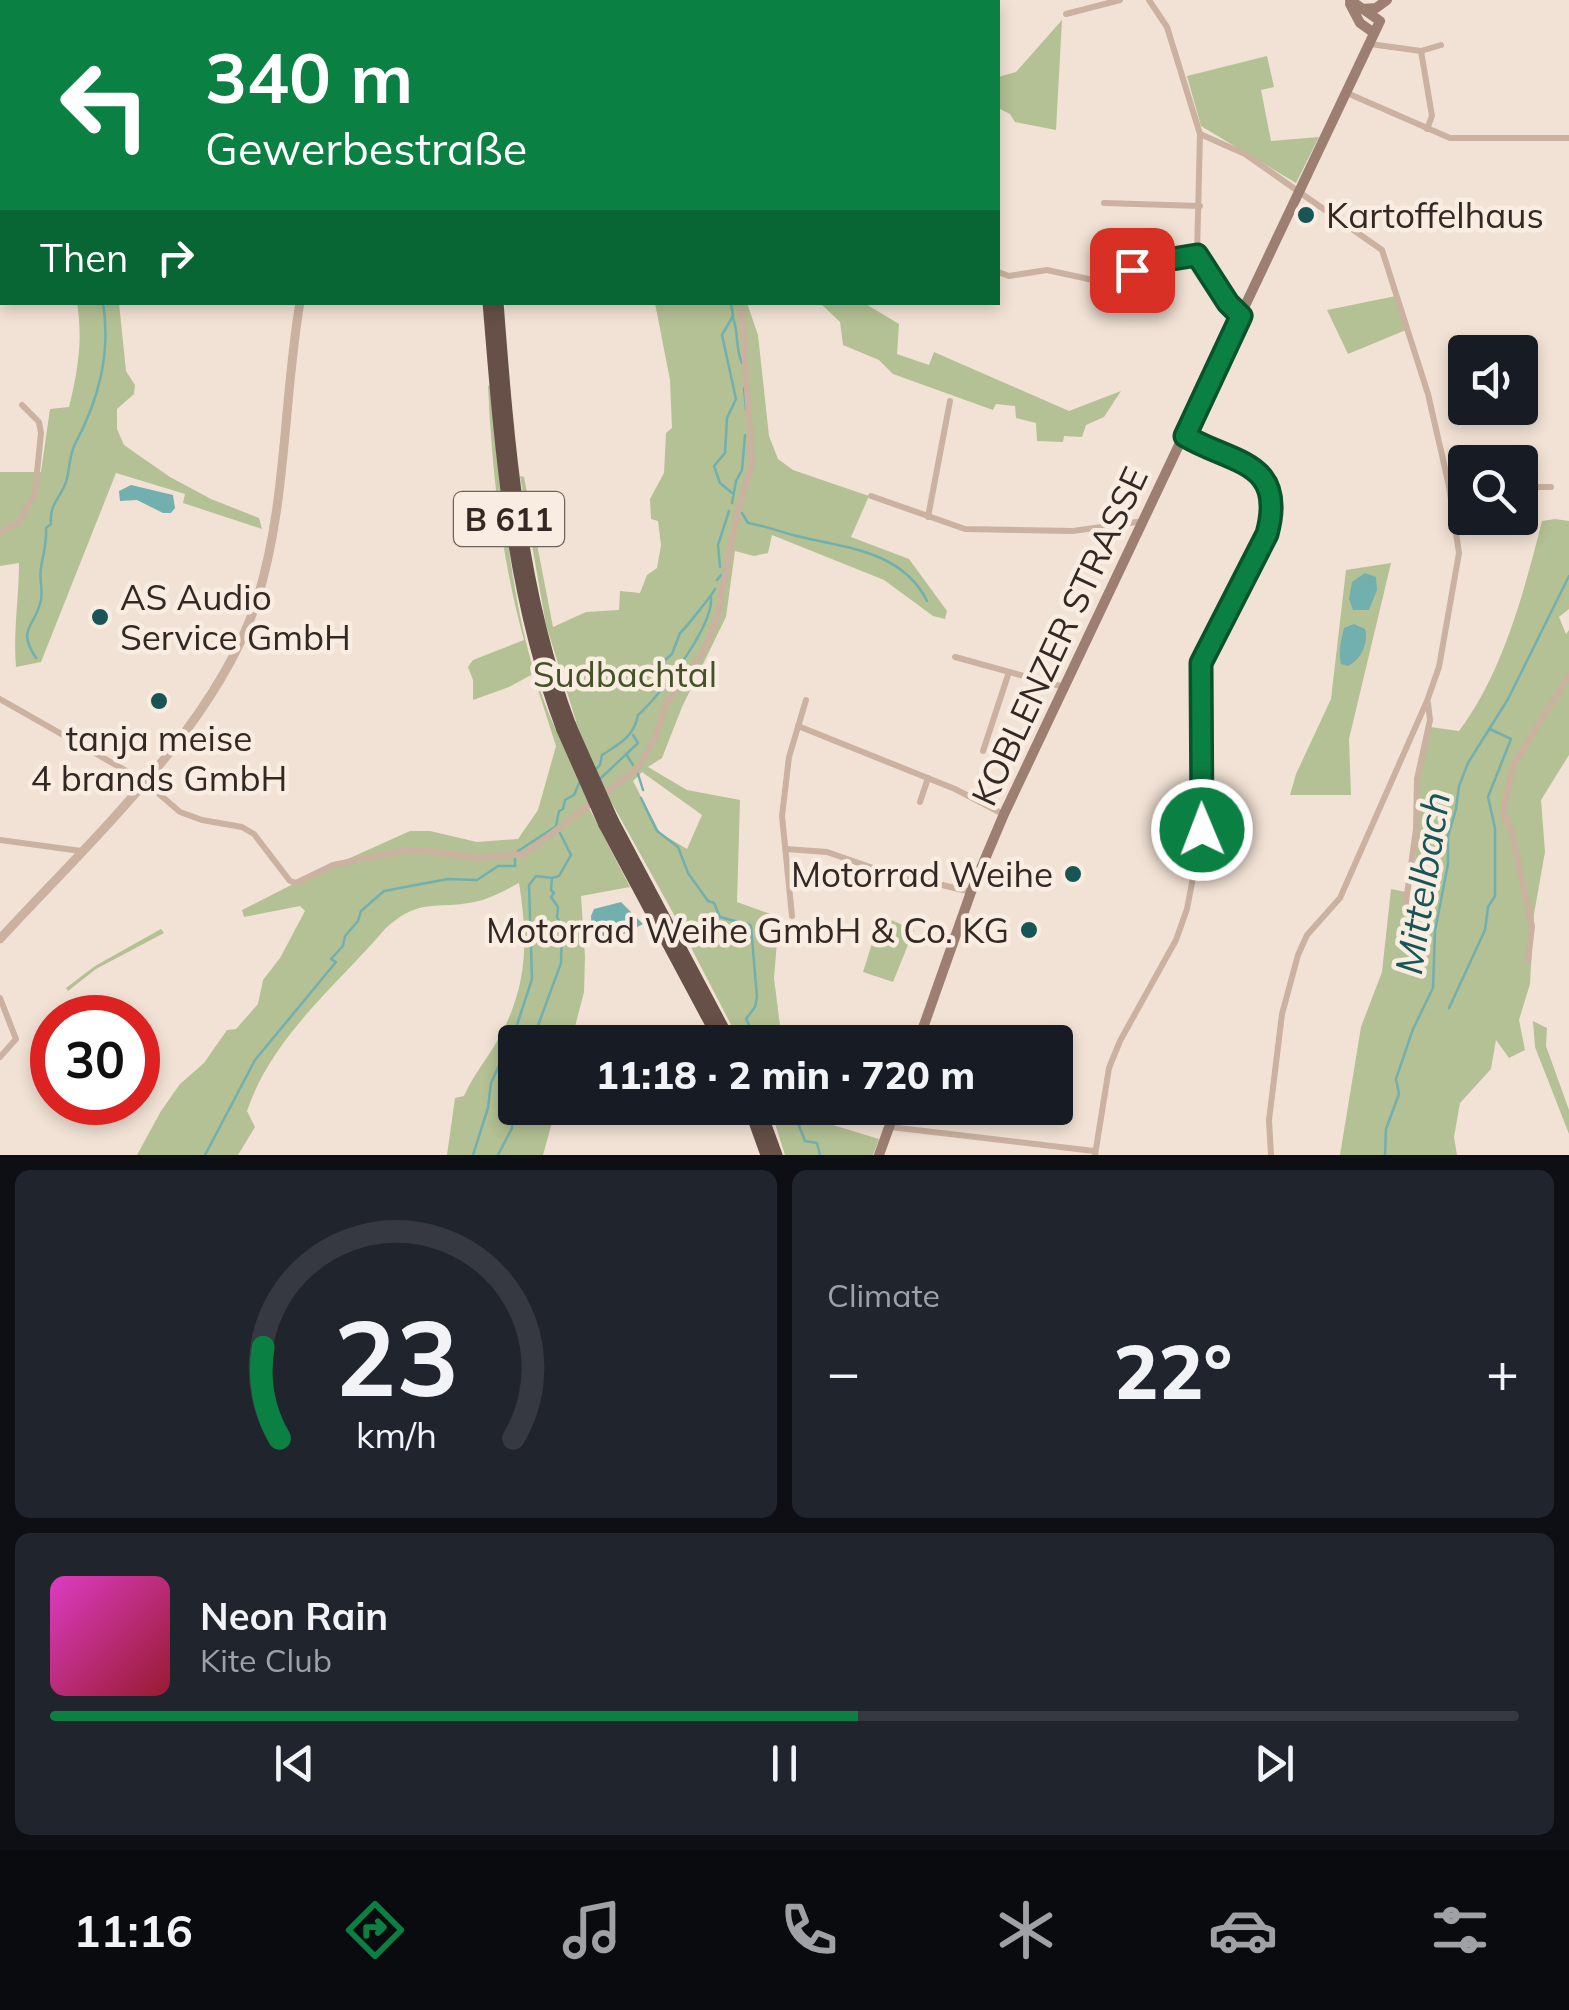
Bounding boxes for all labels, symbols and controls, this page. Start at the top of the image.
text: 340 m [205,33,413,121]
icon: left [40,40,170,170]
text: Gewerbestraße [205,120,527,176]
place label: Kartoffelhaus [1326,193,1544,237]
marker: Kartoffelhaus [1295,204,1317,226]
pin [1090,228,1175,313]
icon: right [148,230,203,285]
text: Then [40,234,128,282]
icon: arrive [1105,243,1160,298]
map controls [1448,335,1538,535]
button: sound [1448,335,1538,425]
button: search [1448,445,1538,535]
street label: KOBLENZER STRASSE [961,460,1157,812]
road number: B 611 [454,492,564,546]
place label: AS Audio Service GmbH [120,575,351,659]
marker: AS Audio Service GmbH [89,606,111,628]
park label: Sudbachtal [533,652,717,696]
marker: tanja meise 4 brands GmbH [148,690,170,712]
place label: tanja meise 4 brands GmbH [31,716,287,800]
position arrow [1150,778,1254,882]
water label: Mittelbach [1384,788,1460,978]
place label: Motorrad Weihe [791,852,1053,896]
marker: Motorrad Weihe [1062,863,1084,885]
place label: Motorrad Weihe GmbH & Co. KG [486,908,1009,952]
marker: Motorrad Weihe GmbH & Co. KG [1018,919,1040,941]
speed limit sign: 30 [30,995,160,1125]
text: 11:18 · 2 min · 720 m [596,1051,975,1099]
text: Climate [827,1275,940,1315]
text: 23 [334,1291,458,1422]
text: 22° [1114,1324,1232,1418]
text: − [827,1337,860,1406]
text: + [1486,1337,1519,1406]
text: km/h [356,1412,436,1457]
text: Neon Rain [200,1592,388,1640]
text: Kite Club [200,1640,332,1680]
icon: previous [267,1736,322,1791]
icon: pause [757,1736,812,1791]
icon: next [1247,1736,1302,1791]
icon: directions [340,1895,410,1965]
icon: music [557,1895,627,1965]
icon: phone [774,1895,844,1965]
icon: climate [991,1895,1061,1965]
icon: car [1208,1895,1278,1965]
icon: filters [1425,1895,1495,1965]
text: 11:16 [74,1902,193,1958]

